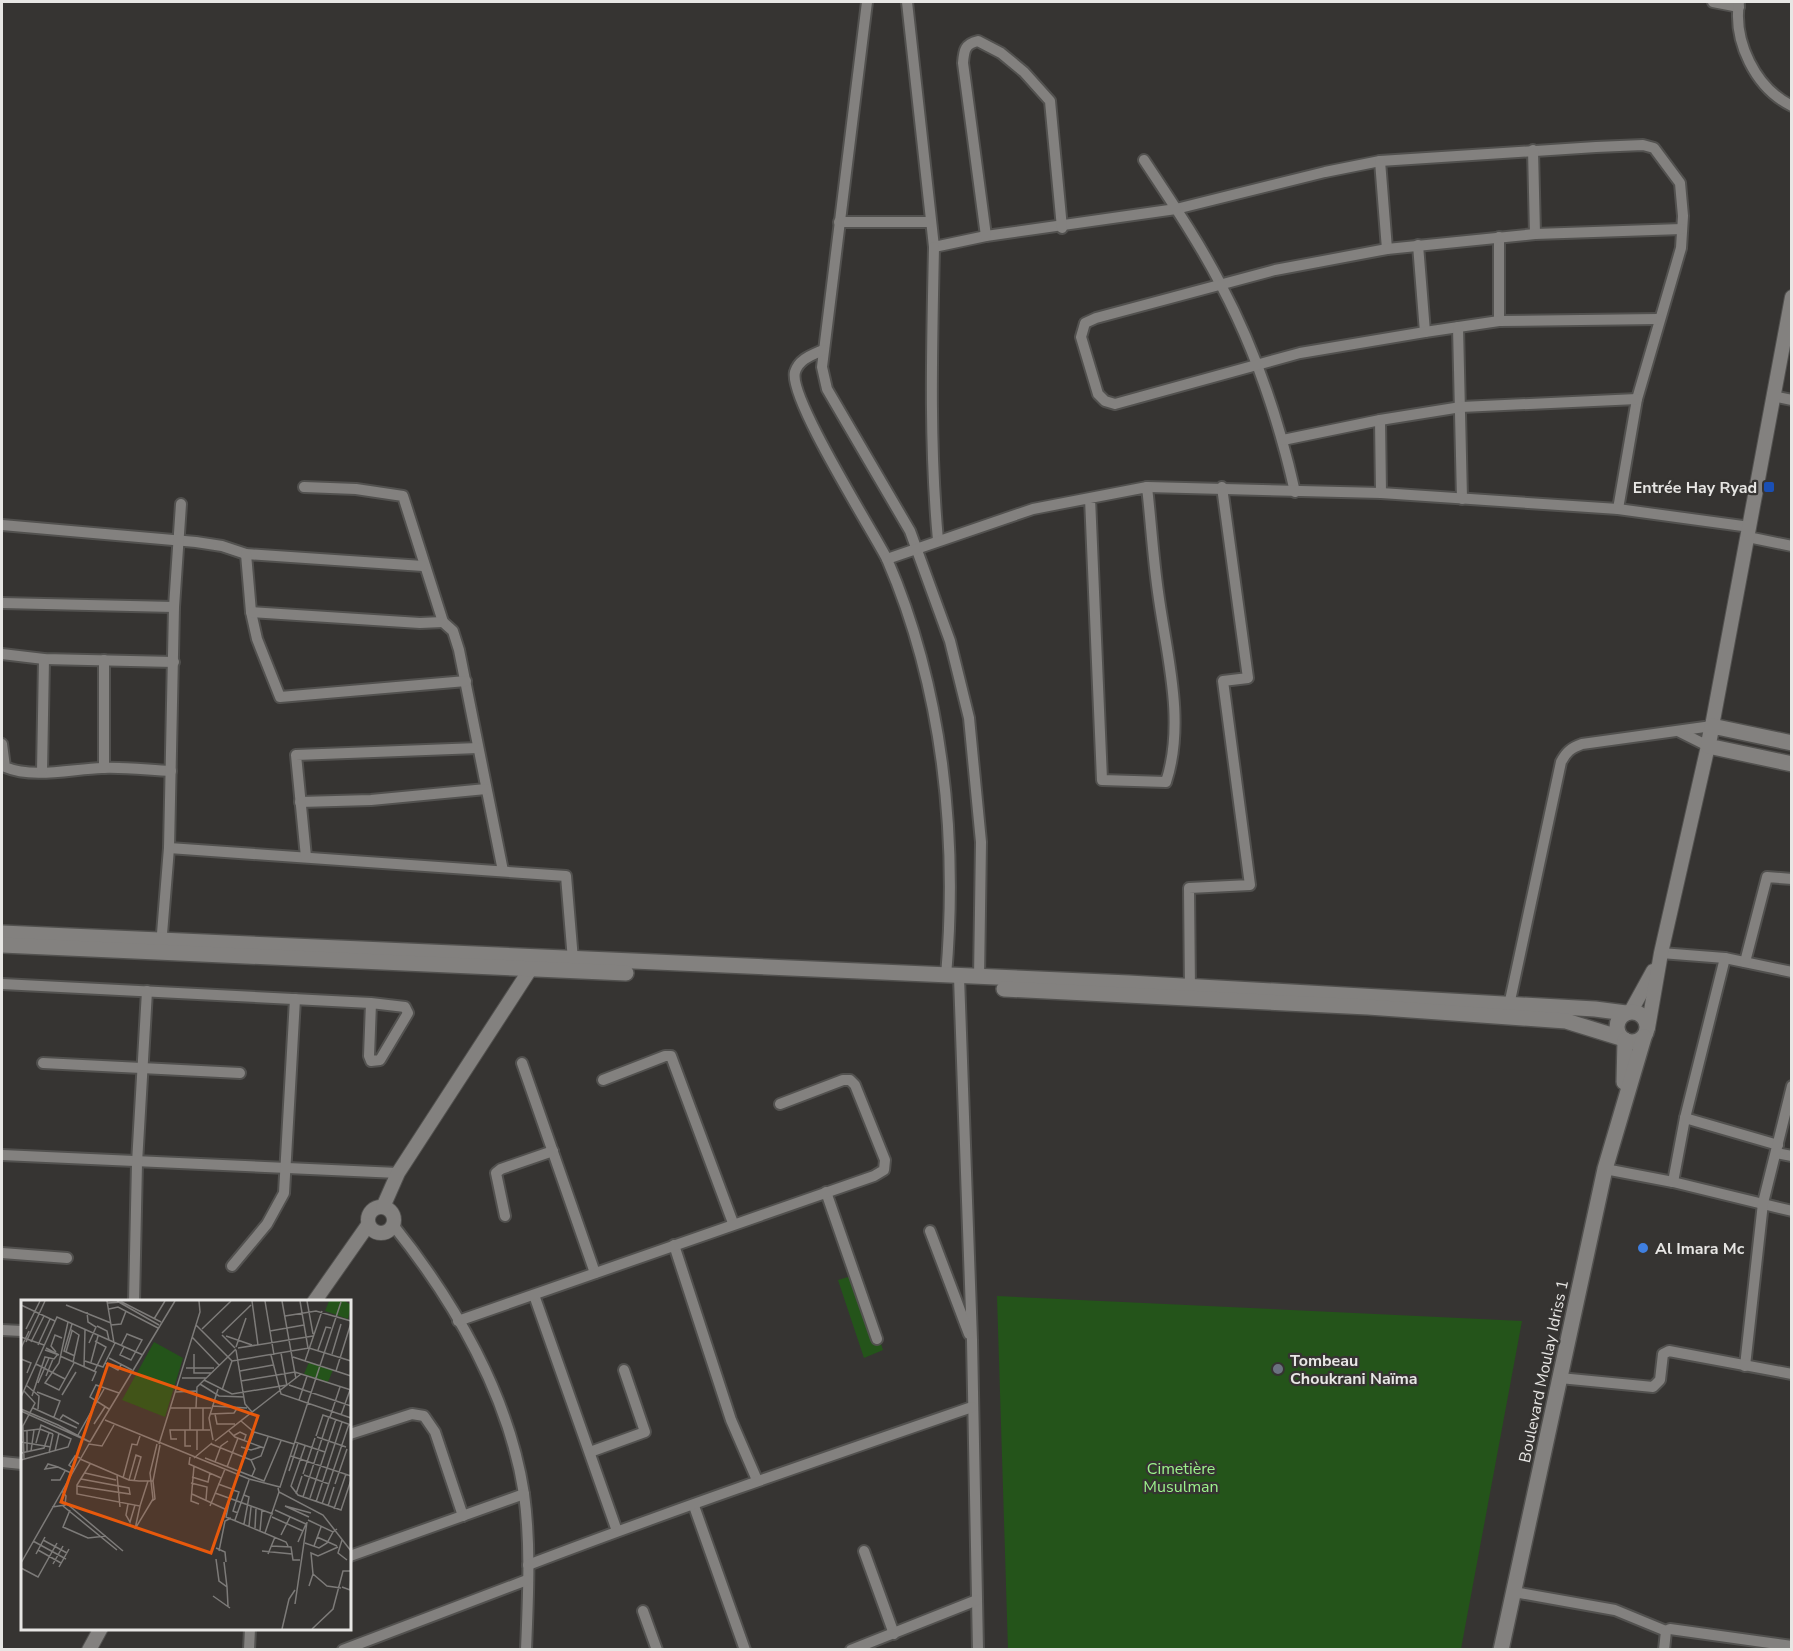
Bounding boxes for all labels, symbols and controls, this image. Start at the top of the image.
place label: Entrée Hay Ryad [1633,477,1757,499]
marker: Entrée Hay Ryad [1762,480,1776,494]
place label: Al Imara Mc [1655,1238,1745,1260]
marker: Al Imara Mc [1636,1241,1650,1255]
street label: Boulevard Moulay Idriss 1 [1514,1278,1574,1465]
inset map [21,1300,351,1630]
place label: Tombeau Choukrani Naïma [1290,1350,1418,1390]
marker: Tombeau Choukrani Naïma [1271,1362,1285,1376]
park label: Cimetière Musulman [1143,1458,1219,1498]

